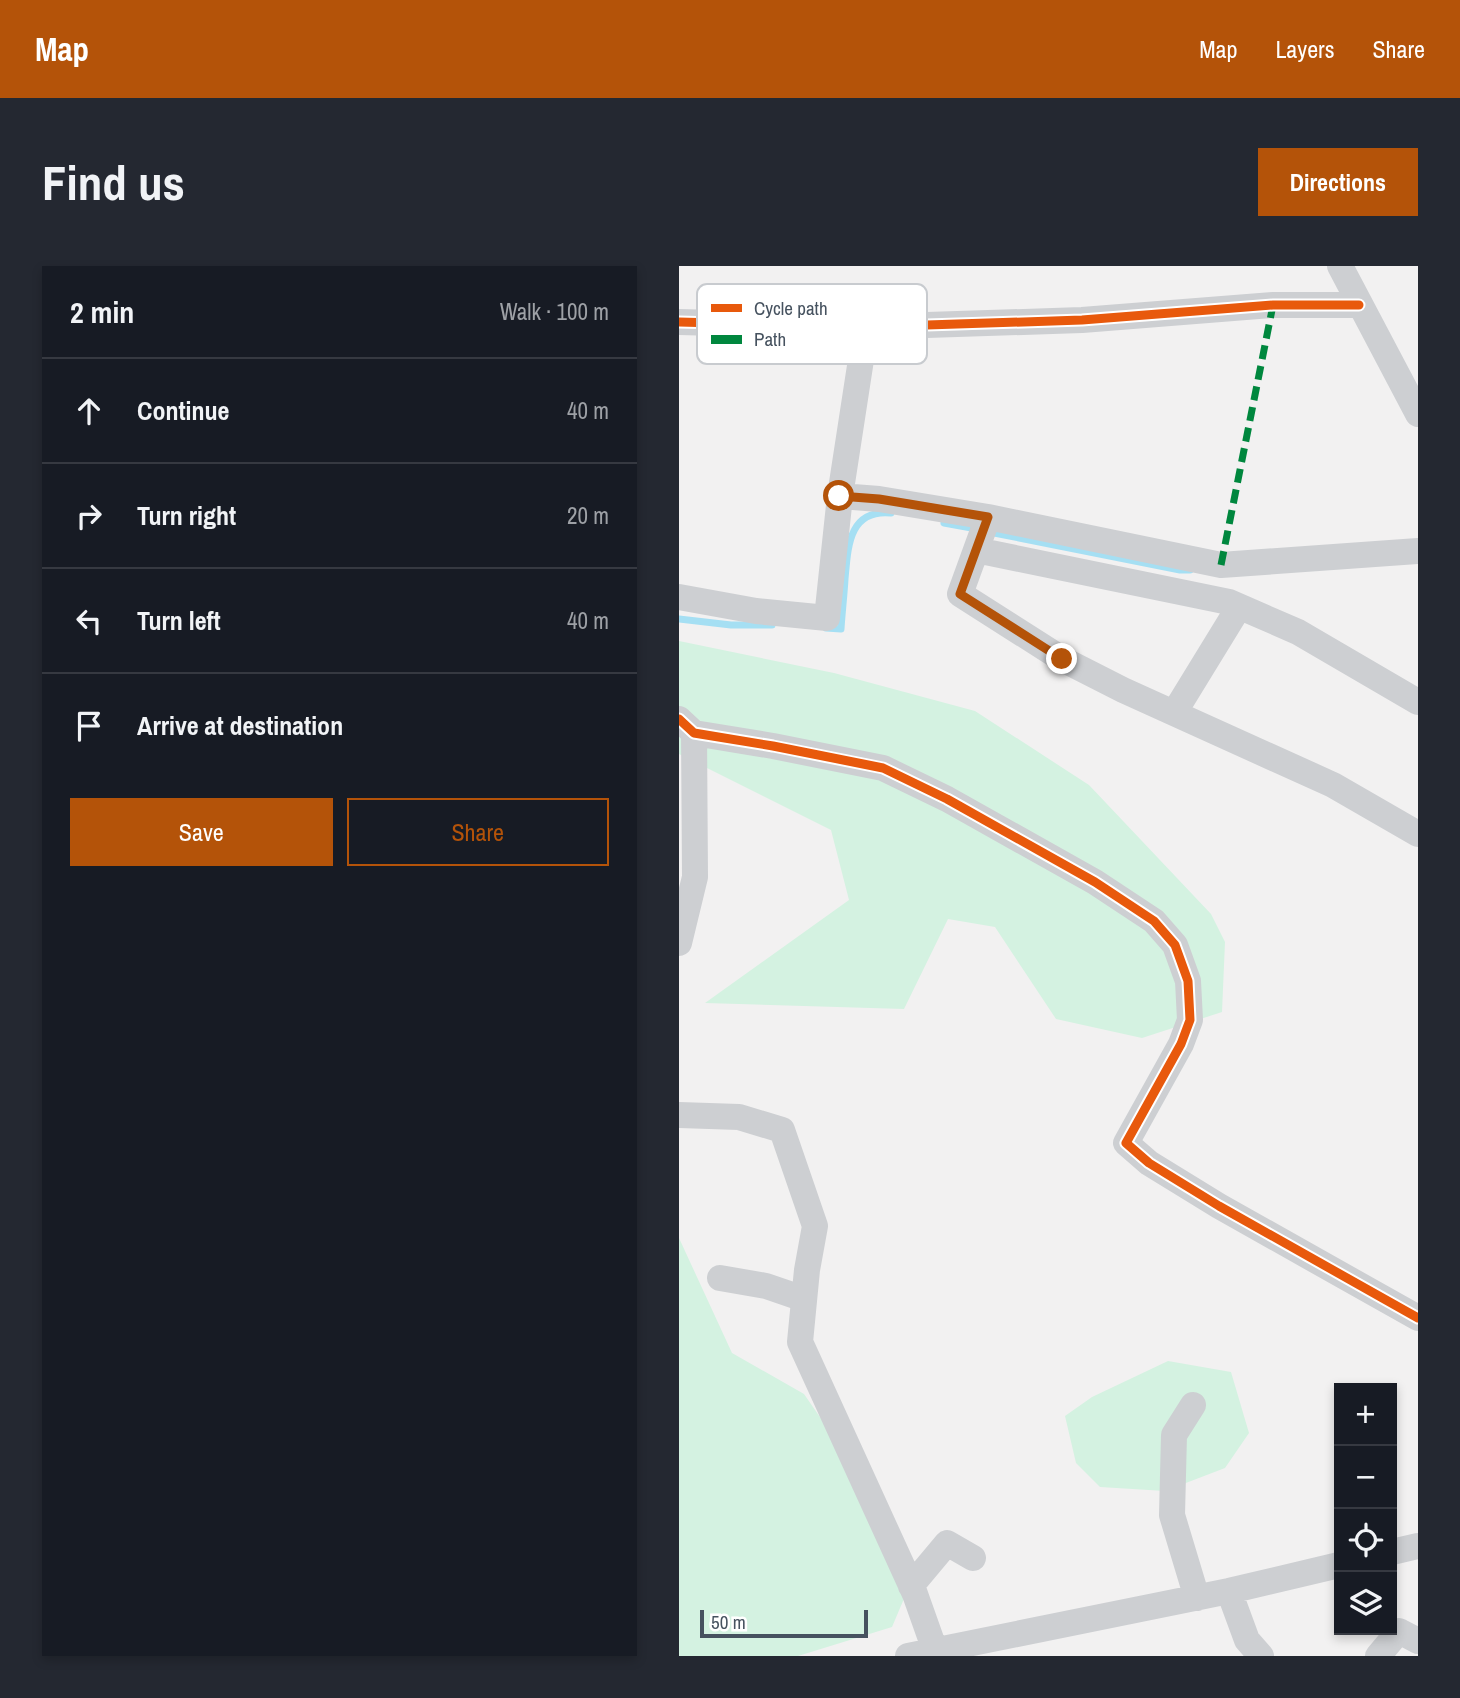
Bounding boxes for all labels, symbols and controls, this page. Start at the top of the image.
text: Map [35,27,89,71]
text: Map [1199,33,1237,65]
text: Layers [1275,33,1334,65]
text: Share [1372,33,1425,65]
button: Directions [1258,148,1418,216]
text: Find us [42,149,185,215]
legend [697,284,927,364]
text: 2 min [70,292,134,332]
text: Cycle path [754,295,828,321]
text: Walk · 100 m [500,296,609,327]
text: Path [754,326,786,352]
icon: ahead [70,392,108,430]
text: Continue [137,393,229,428]
text: 40 m [567,395,609,426]
route start [823,480,854,511]
icon: right [70,497,108,535]
text: Turn right [137,498,236,533]
text: 20 m [567,500,609,531]
icon: left [70,602,108,640]
text: Turn left [137,603,221,638]
text: 40 m [567,605,609,636]
route end [1046,643,1077,674]
icon: arrive [70,707,108,745]
text: Arrive at destination [137,708,343,743]
button: Save [70,798,333,866]
button: Share [347,798,609,866]
map controls [1334,1383,1397,1635]
button: + [1334,1383,1397,1446]
button: − [1334,1446,1397,1509]
button: locate [1334,1509,1397,1572]
button: layers [1334,1572,1397,1635]
scale bar [700,1607,868,1639]
text: 50 m [711,1609,746,1635]

